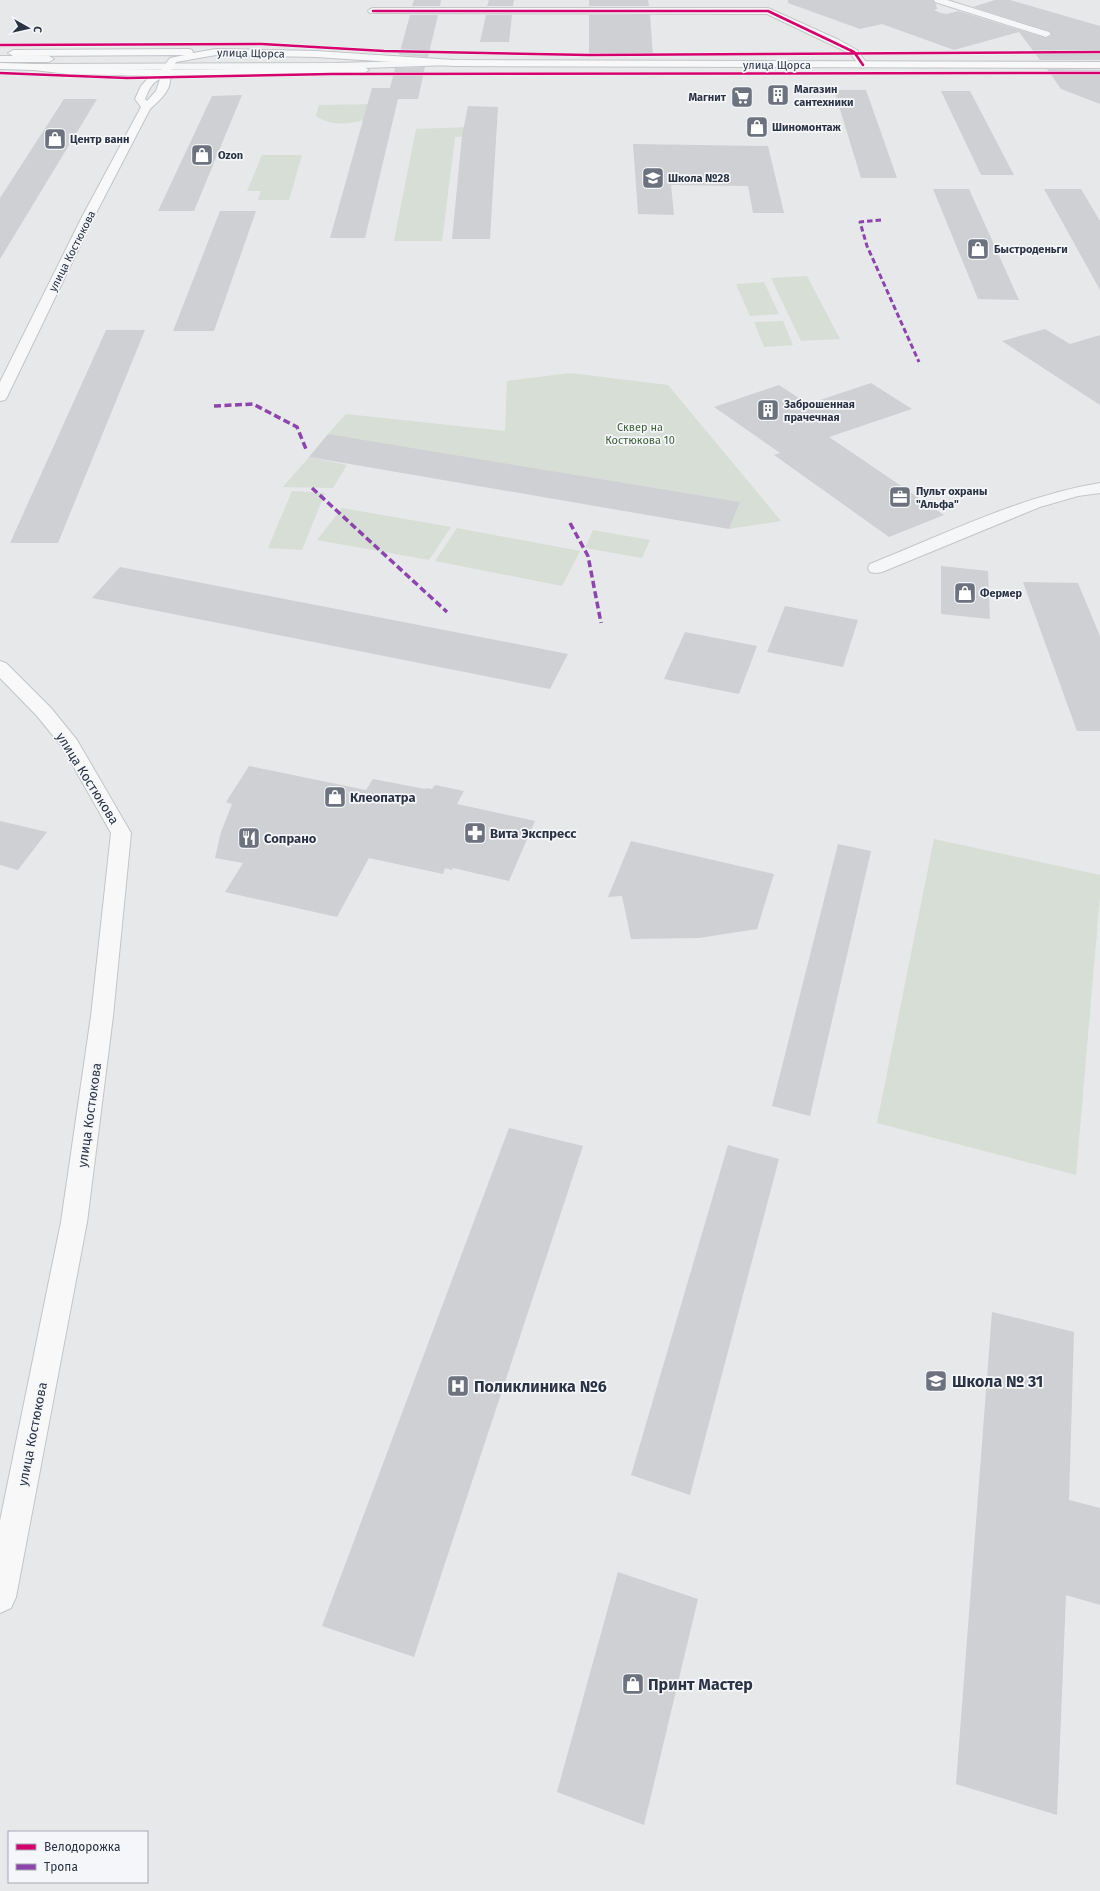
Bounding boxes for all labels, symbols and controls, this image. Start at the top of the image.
north arrow [8,8,48,48]
text: С [30,25,44,34]
street label: улица Щорса [217,46,285,61]
street label: улица Щорса [743,59,811,72]
building icon: Магазин сантехники [765,82,791,108]
place label: Магазин сантехники [794,83,854,109]
supermarket icon: Магнит [729,84,755,110]
place label: Магнит [688,91,727,104]
shop icon: Шиномонтаж [744,114,770,140]
place label: Шиномонтаж [772,121,841,134]
shop icon: Центр ванн [42,126,68,152]
place label: Центр ванн [70,133,129,146]
shop icon: Ozon [189,142,215,168]
place label: Ozon [218,149,243,162]
school or university icon: Школа №28 [640,165,666,191]
place label: Школа №28 [668,172,730,185]
street label: улица Костюкова [46,208,99,294]
shop icon: Быстроденьги [965,236,991,262]
place label: Быстроденьги [994,243,1068,256]
building icon: Заброшенная прачечная [755,397,781,423]
place label: Заброшенная прачечная [783,398,855,424]
park label: Сквер на Костюкова 10 [605,421,675,447]
office icon: Пульт охраны "Альфа" [887,484,913,510]
place label: Пульт охраны "Альфа" [916,485,987,511]
shop icon: Фермер [952,580,978,606]
place label: Фермер [980,587,1022,600]
street label: улица Костюкова [53,730,122,827]
shop icon: Клеопатра [322,784,348,810]
place label: Клеопатра [350,790,416,805]
pharmacy icon: Вита Экспресс [462,820,488,846]
restaurant icon: Сопрано [236,825,262,851]
place label: Вита Экспресс [490,826,577,841]
place label: Сопрано [264,831,317,846]
street label: улица Костюкова [75,1062,104,1168]
school or university icon: Школа № 31 [923,1368,949,1394]
place label: Школа № 31 [952,1372,1043,1391]
hospital icon: Поликлиника №6 [445,1373,471,1399]
place label: Поликлиника №6 [474,1377,607,1396]
street label: улица Костюкова [15,1381,50,1487]
shop icon: Принт Мастер [620,1671,646,1697]
place label: Принт Мастер [648,1675,753,1694]
legend [8,1831,148,1883]
text: Велодорожка [44,1840,120,1854]
text: Тропа [44,1860,78,1874]

